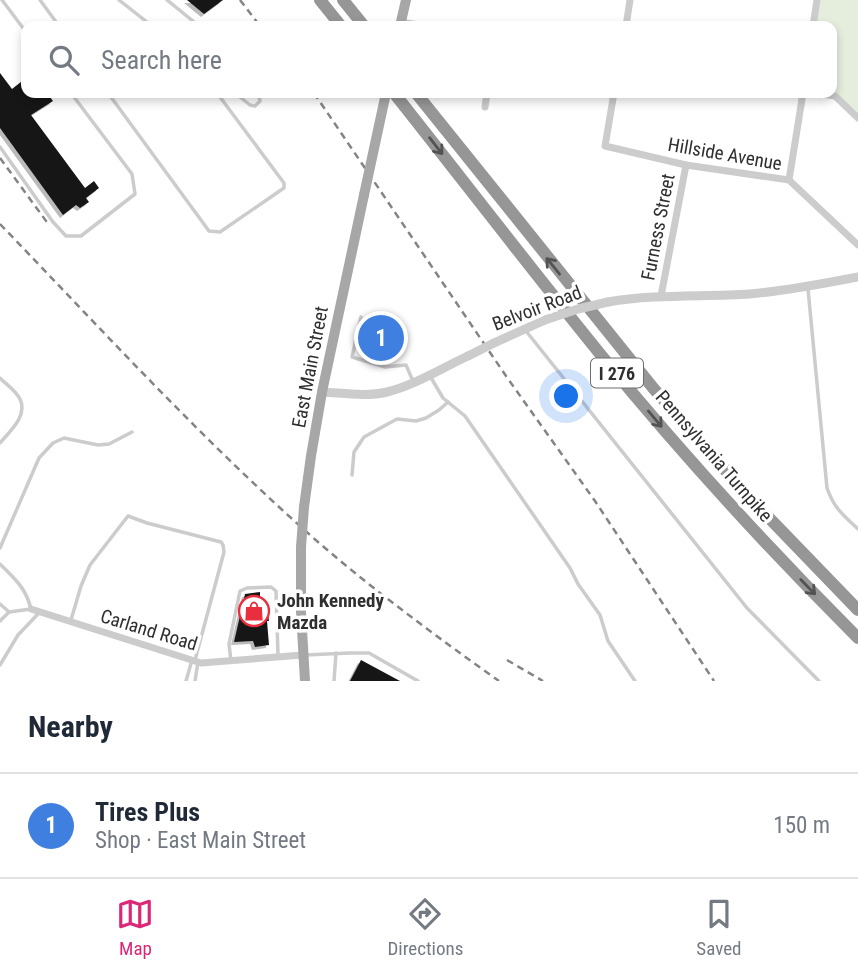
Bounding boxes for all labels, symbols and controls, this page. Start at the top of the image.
search box [21,21,837,98]
icon: search [45,41,83,79]
text: Search here [101,45,222,75]
street label: Hillside Avenue [666,133,784,175]
one-way arrow [429,137,444,155]
street label: Furness Street [636,172,680,282]
one-way arrow [546,257,561,275]
street label: Belvoir Road [489,280,585,336]
street label: East Main Street [287,304,333,430]
pin: 1 [358,312,404,364]
road number: I 276 [591,358,643,388]
your location [549,379,583,413]
street label: Pennsylvania Turnpike [651,386,777,526]
one-way arrow [647,410,663,428]
one-way arrow [800,579,817,596]
place label: John Kennedy Mazda [277,589,384,634]
shop icon: John Kennedy Mazda [237,594,271,628]
street label: Carland Road [98,604,200,656]
text: Nearby [28,709,113,744]
text: Tires Plus [95,797,200,827]
text: 1 [45,812,57,839]
text: 150 m [773,812,830,839]
text: Shop · East Main Street [95,827,306,854]
tab: Map [116,895,154,960]
tab: Directions [387,895,463,960]
tab: Saved [696,895,742,960]

